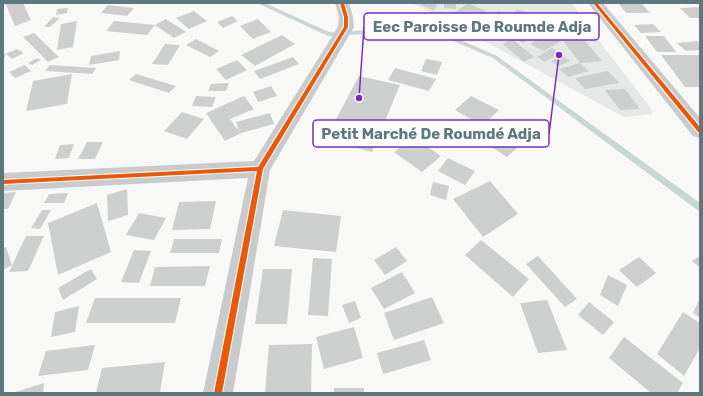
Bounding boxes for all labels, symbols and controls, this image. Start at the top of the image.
callout: Eec Paroisse De Roumde Adja [364,13,599,40]
text: Eec Paroisse De Roumde Adja [373,18,591,36]
callout: Petit Marché De Roumdé Adja [313,120,549,147]
text: Petit Marché De Roumdé Adja [321,125,541,143]

